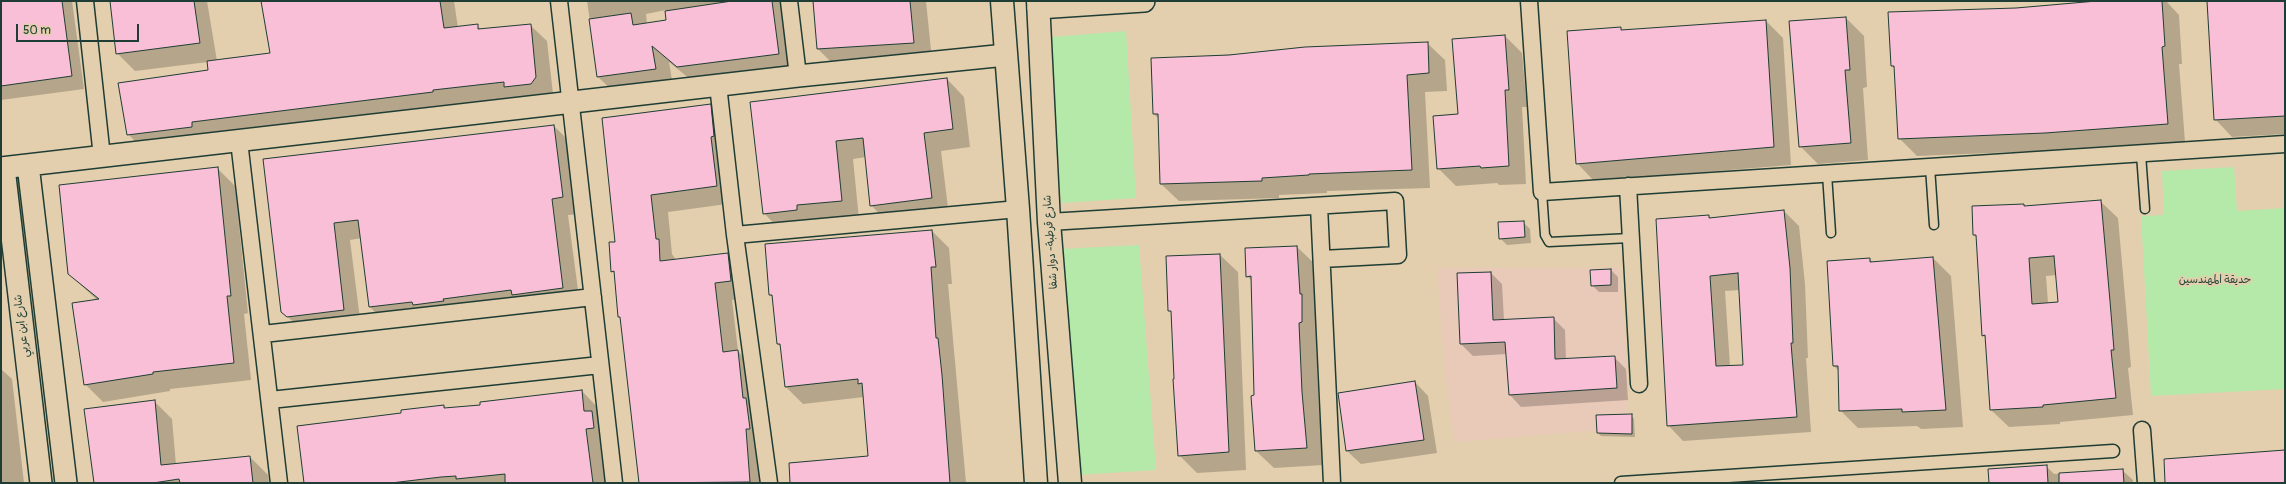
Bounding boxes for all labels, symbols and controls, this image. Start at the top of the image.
scale bar [18,16,141,42]
text: 50 m [23,23,51,38]
street label: شارع قرطبة- دوار شفا [1041,194,1061,290]
park label: حديقة المهندسين [2179,273,2251,287]
street label: شارع ابن عربي [12,294,32,358]

